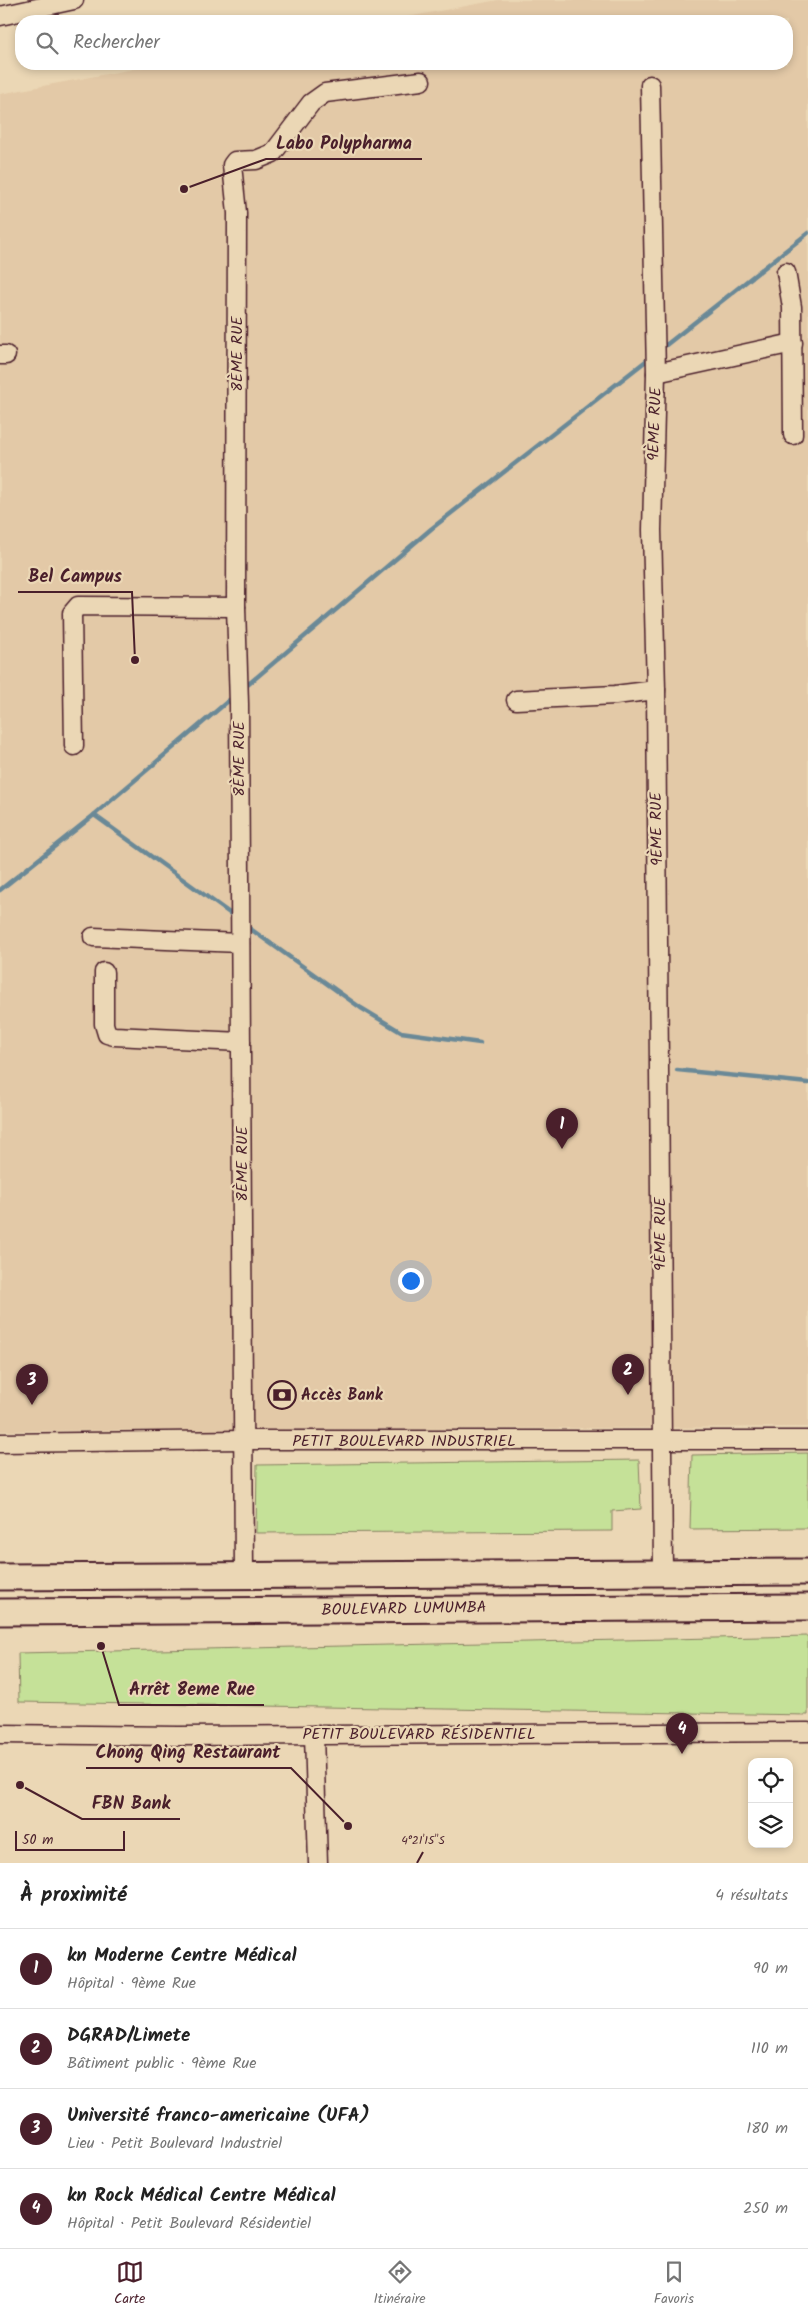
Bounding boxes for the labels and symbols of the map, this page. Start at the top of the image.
callout: Labo Polypharma [266,126,422,159]
text: Labo Polypharma [276,130,412,159]
street label: 8ÈME RUE [225,316,250,392]
street label: 9ÈME RUE [641,386,669,461]
callout: Bel Campus [18,559,132,592]
text: Bel Campus [28,563,122,592]
street label: 8ÈME RUE [227,721,252,797]
street label: 9ÈME RUE [644,791,670,866]
pin: 1 [546,1108,578,1149]
street label: 8ÈME RUE [230,1126,255,1202]
street label: 9ÈME RUE [648,1196,673,1271]
your location [398,1268,424,1294]
pin: 2 [612,1354,644,1395]
pin: 3 [16,1364,48,1405]
bank icon: Accès Bank [267,1380,297,1410]
place label: Accès Bank [301,1383,384,1408]
street label: PETIT BOULEVARD INDUSTRIEL [292,1429,516,1454]
street label: BOULEVARD LUMUMBA [321,1595,487,1623]
callout: Arrêt 8eme Rue [119,1672,264,1705]
text: Arrêt 8eme Rue [129,1676,255,1705]
pin: 4 [666,1713,698,1754]
street label: PETIT BOULEVARD RÉSIDENTIEL [303,1722,535,1747]
callout: Chong Qing Restaurant [86,1735,291,1768]
text: Chong Qing Restaurant [96,1739,281,1768]
callout: FBN Bank [82,1786,180,1819]
text: FBN Bank [92,1790,171,1819]
scale bar [15,1828,125,1851]
text: 4°21'15"S [401,1831,445,1850]

